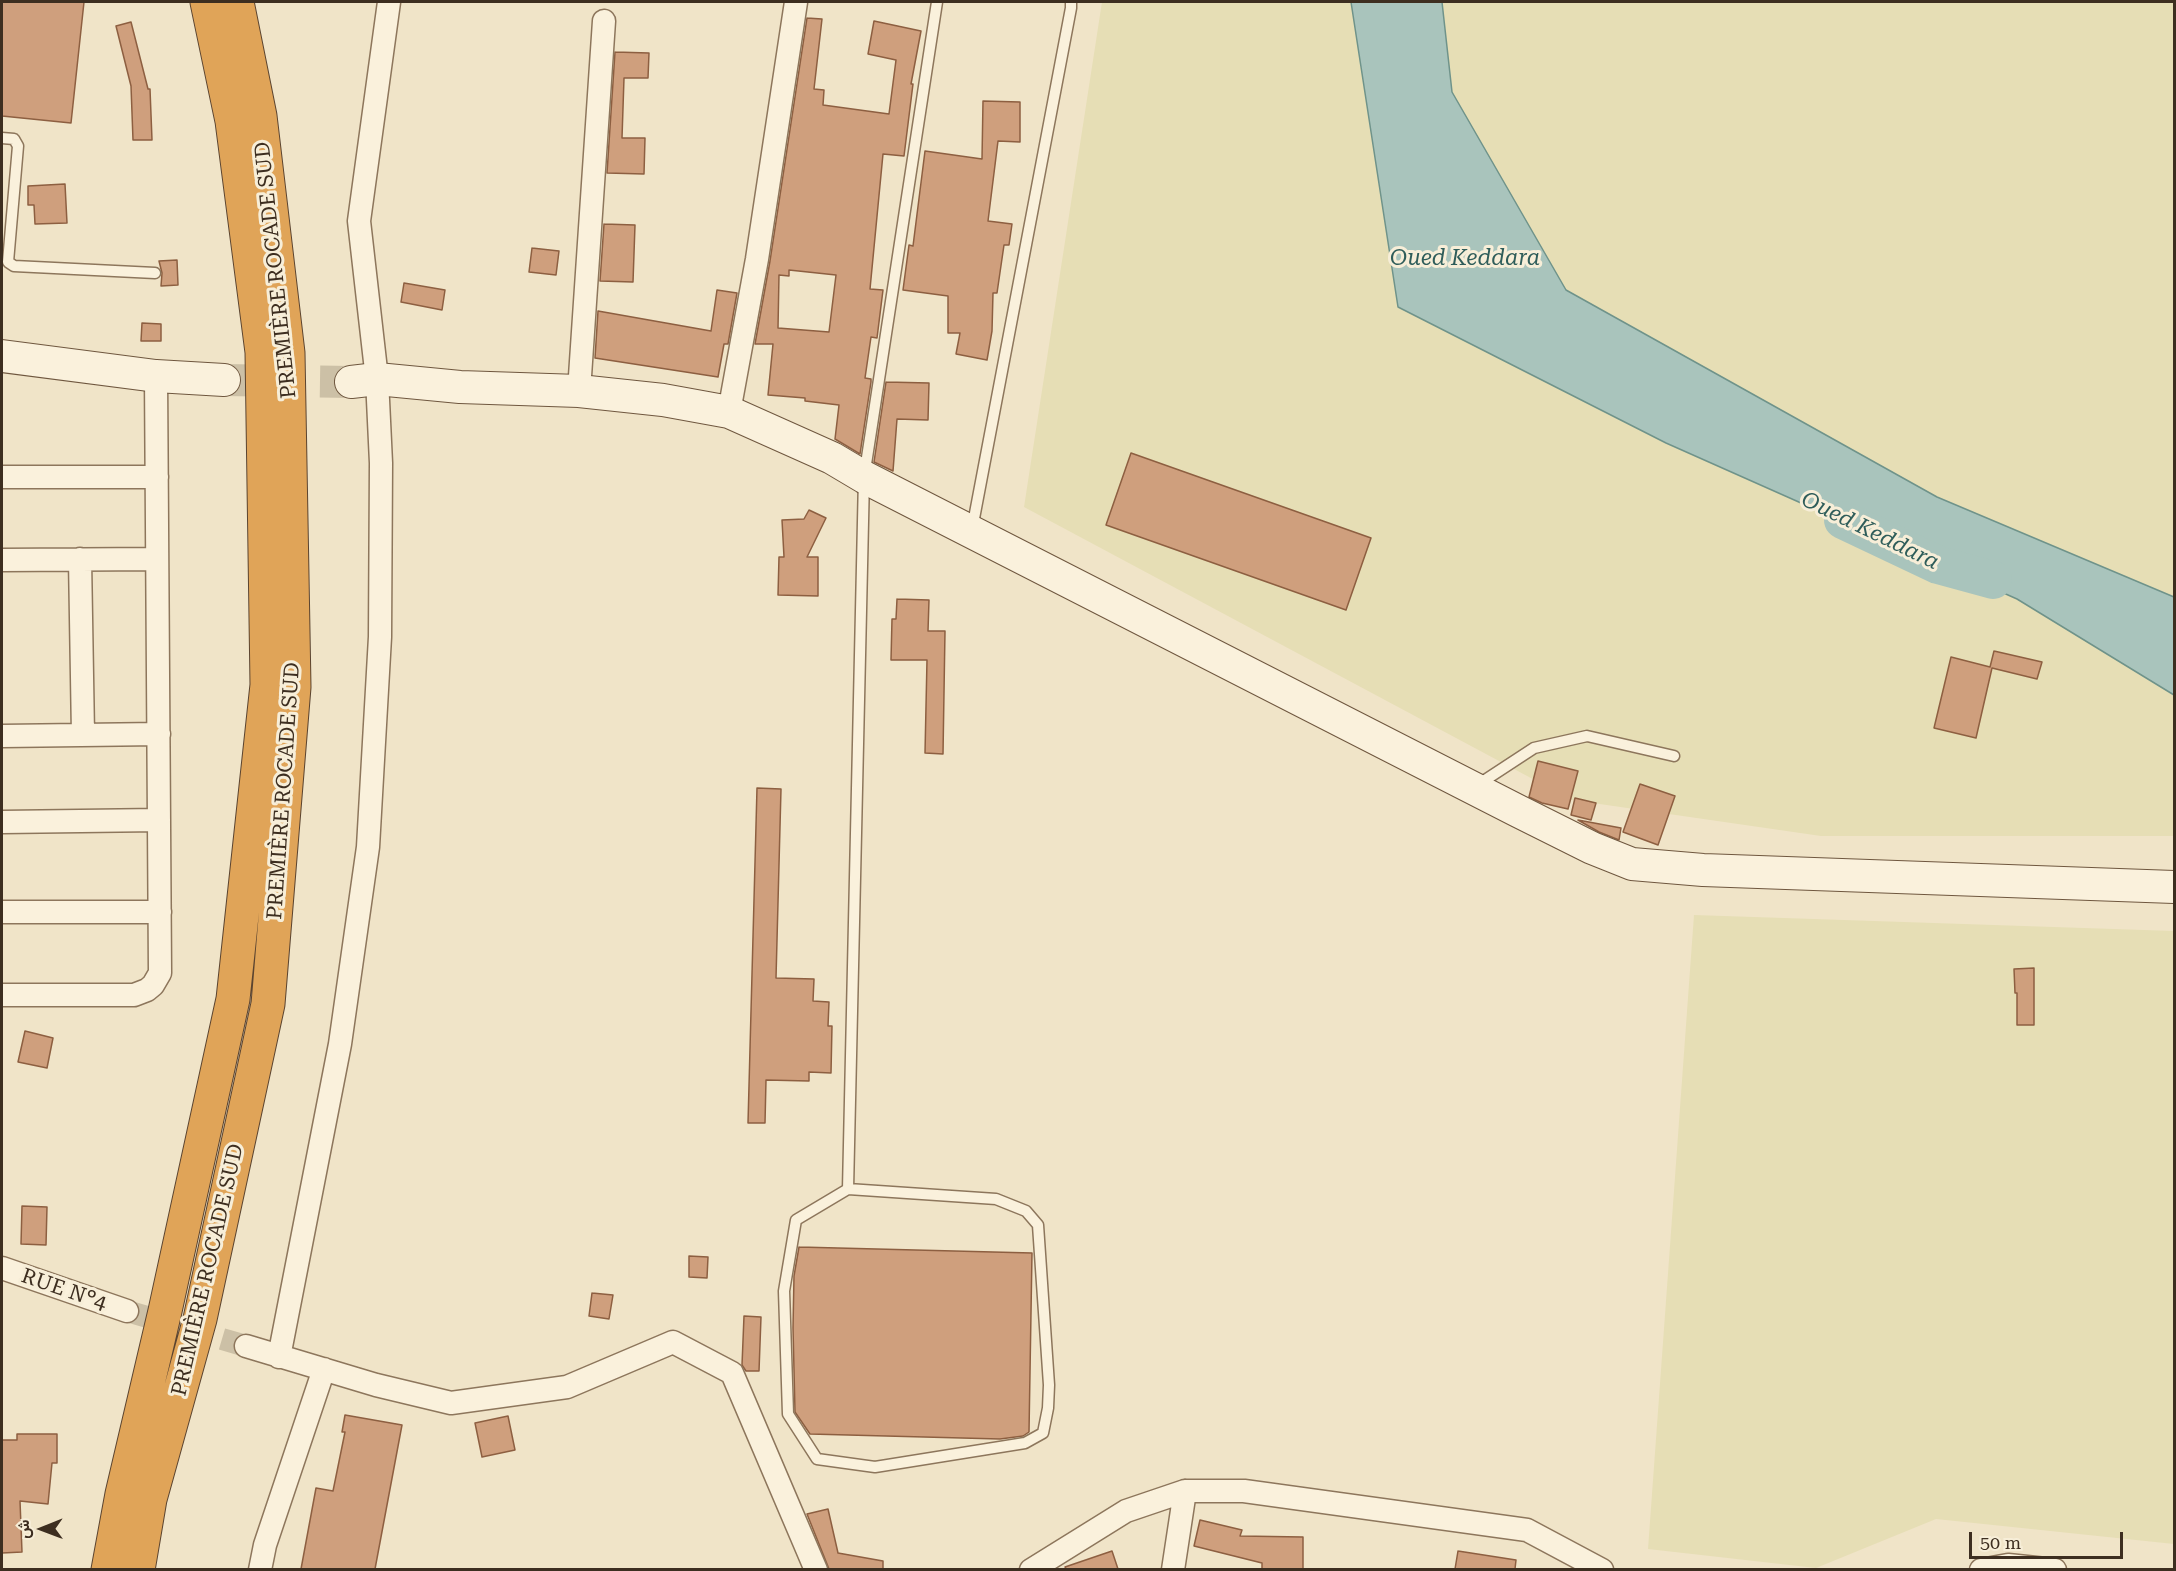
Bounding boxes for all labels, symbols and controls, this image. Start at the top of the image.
street label: PREMIÈRE ROCADE SUD [250,140,302,400]
water label: Oued Keddara [1390,246,1540,272]
water label: Oued Keddara [1797,486,1943,576]
street label: PREMIÈRE ROCADE SUD [262,661,306,921]
street label: PREMIÈRE ROCADE SUD [167,1141,249,1399]
street label: RUE N°4 [18,1264,110,1316]
north arrow [12,1499,72,1559]
text: ش [14,1520,33,1539]
scale bar [1972,1520,2126,1558]
text: 50 m [1980,1532,2021,1553]

